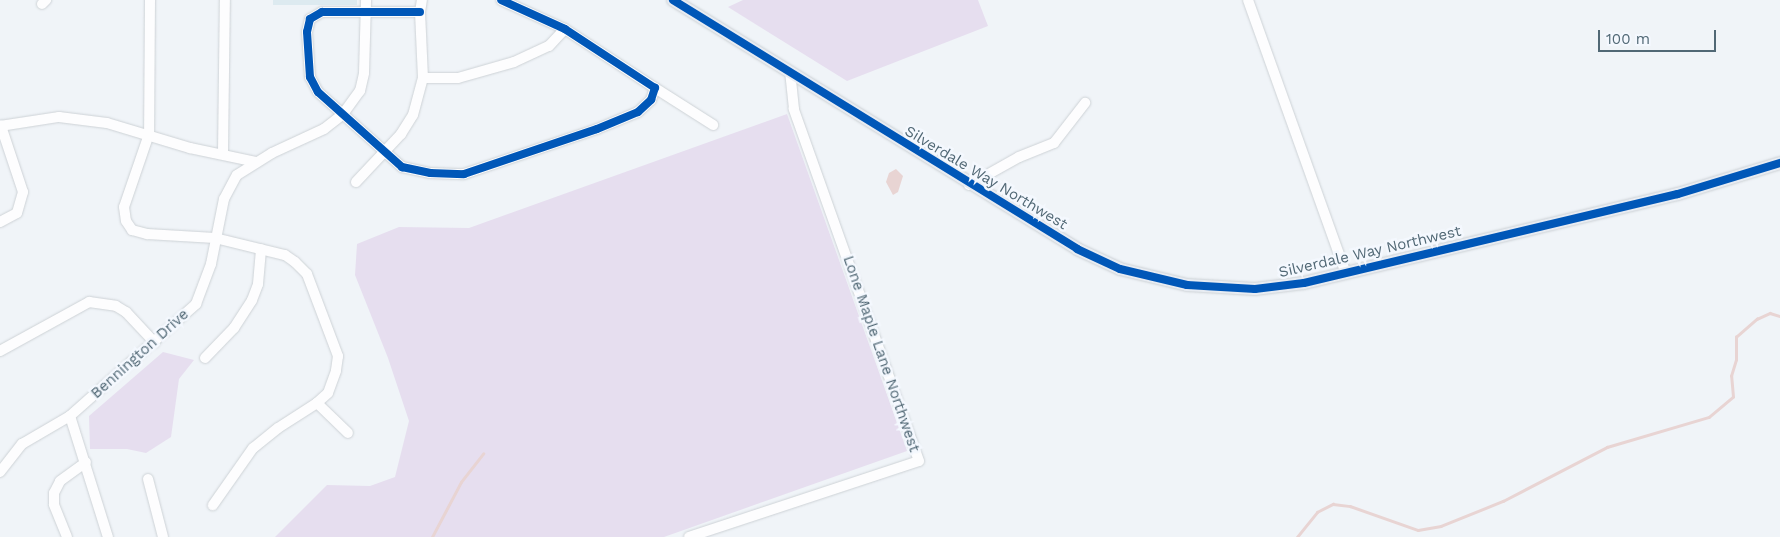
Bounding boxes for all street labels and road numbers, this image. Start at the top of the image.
street label: Silverdale Way Northwest [901,122,1071,234]
street label: Silverdale Way Northwest [1277,222,1463,282]
street label: Lone Maple Lane Northwest [839,253,923,455]
street label: Bennington Drive [87,305,193,403]

